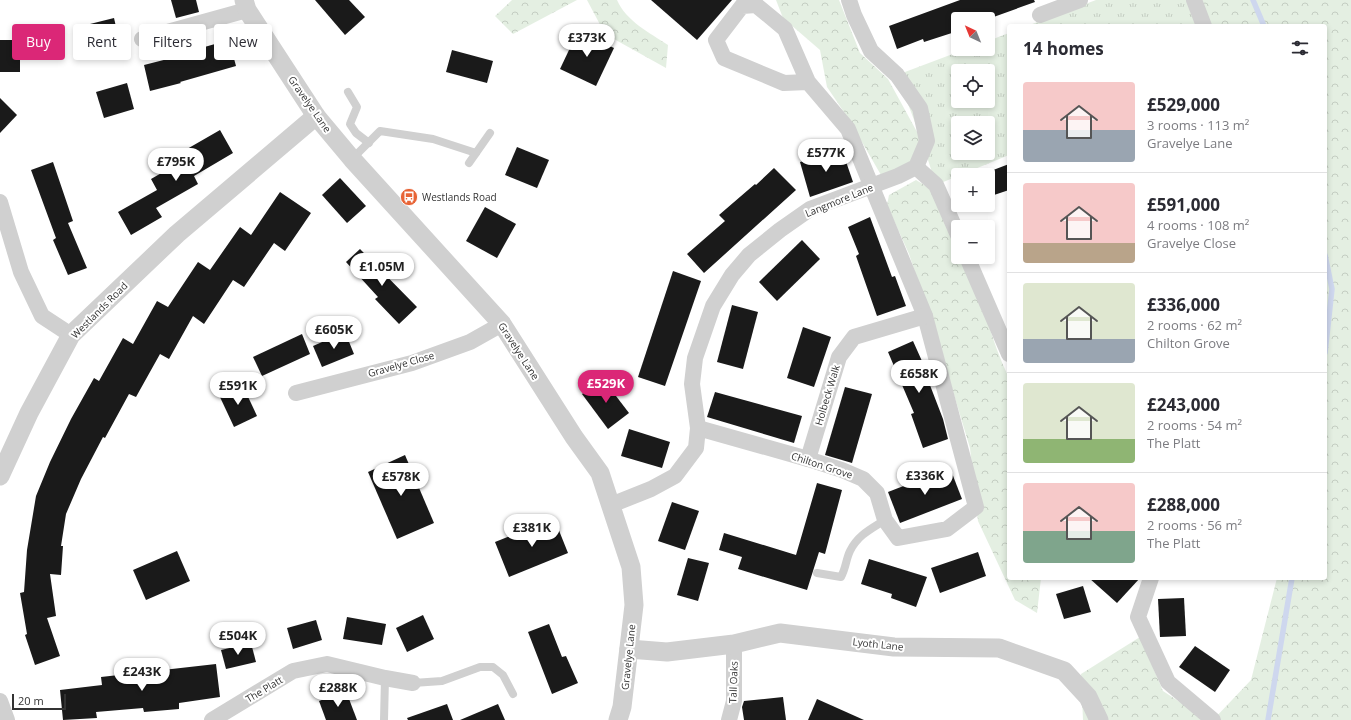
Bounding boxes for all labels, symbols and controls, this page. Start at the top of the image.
north arrow [951,12,995,56]
map controls [951,12,995,264]
chip: Buy [12,24,65,60]
chip: Rent [73,24,131,60]
chip: Filters [139,24,206,60]
chip: New [214,24,272,60]
pin: £373K [559,24,615,58]
text: £373K [568,28,606,46]
text: 14 homes [1023,37,1104,60]
icon: filters [1289,37,1311,59]
button: locate [951,64,995,108]
street label: Gravelye Lane [285,73,335,135]
text: £529,000 [1147,93,1220,116]
icon: home [1055,98,1103,146]
button: layers [951,116,995,160]
text: 3 rooms · 113 m² [1147,116,1249,134]
text: Gravelye Lane [1147,134,1233,152]
pin: £577K [798,139,854,173]
text: £577K [807,143,845,161]
pin: £795K [148,148,204,182]
text: £795K [157,152,195,170]
button: + [951,168,995,212]
street label: Langmore Lane [803,180,876,220]
bus stop icon: Westlands Road [399,187,419,207]
place label: Westlands Road [422,190,497,204]
text: £591,000 [1147,193,1220,216]
icon: home [1055,199,1103,247]
text: 4 rooms · 108 m² [1147,216,1249,234]
button: − [951,220,995,264]
text: Gravelye Close [1147,234,1236,252]
pin: £1.05M [349,253,415,287]
text: £1.05M [359,257,405,275]
street label: Westlands Road [68,279,130,341]
text: £336,000 [1147,293,1220,316]
icon: home [1055,299,1103,347]
pin: £605K [306,316,362,350]
text: 2 rooms · 62 m² [1147,316,1242,334]
text: £605K [315,320,353,338]
street label: Gravelye Lane [495,320,543,383]
text: Chilton Grove [1147,334,1230,352]
street label: Gravelye Close [366,348,436,380]
pin: £658K [891,360,947,394]
street label: Holbeck Walk [811,362,843,427]
text: £658K [900,364,938,382]
pin: £529K [578,370,634,404]
pin: £591K [210,372,266,406]
text: £529K [587,374,625,392]
text: £591K [219,376,257,394]
text: £243,000 [1147,393,1220,416]
icon: home [1055,399,1103,447]
text: 2 rooms · 54 m² [1147,416,1242,434]
text: The Platt [1147,434,1200,452]
street label: Chilton Grove [790,448,855,482]
pin: £336K [897,462,953,496]
pin: £578K [373,463,429,497]
text: £336K [906,466,944,484]
text: £578K [382,467,420,485]
text: £288,000 [1147,493,1220,516]
icon: home [1055,499,1103,547]
pin: £381K [504,514,560,548]
text: 2 rooms · 56 m² [1147,516,1242,534]
text: £381K [513,518,551,536]
text: The Platt [1147,534,1200,552]
pin: £504K [210,622,266,656]
street label: Gravelye Lane [618,623,638,690]
text: £504K [219,626,257,644]
street label: Lyoth Lane [852,634,904,654]
pin: £243K [114,658,170,692]
street label: Tall Oaks [725,661,741,703]
text: £243K [123,662,161,680]
street label: The Platt [243,672,286,706]
pin: £288K [310,674,366,708]
text: £288K [319,678,357,696]
scale bar [12,692,66,711]
text: 20 m [18,693,44,708]

